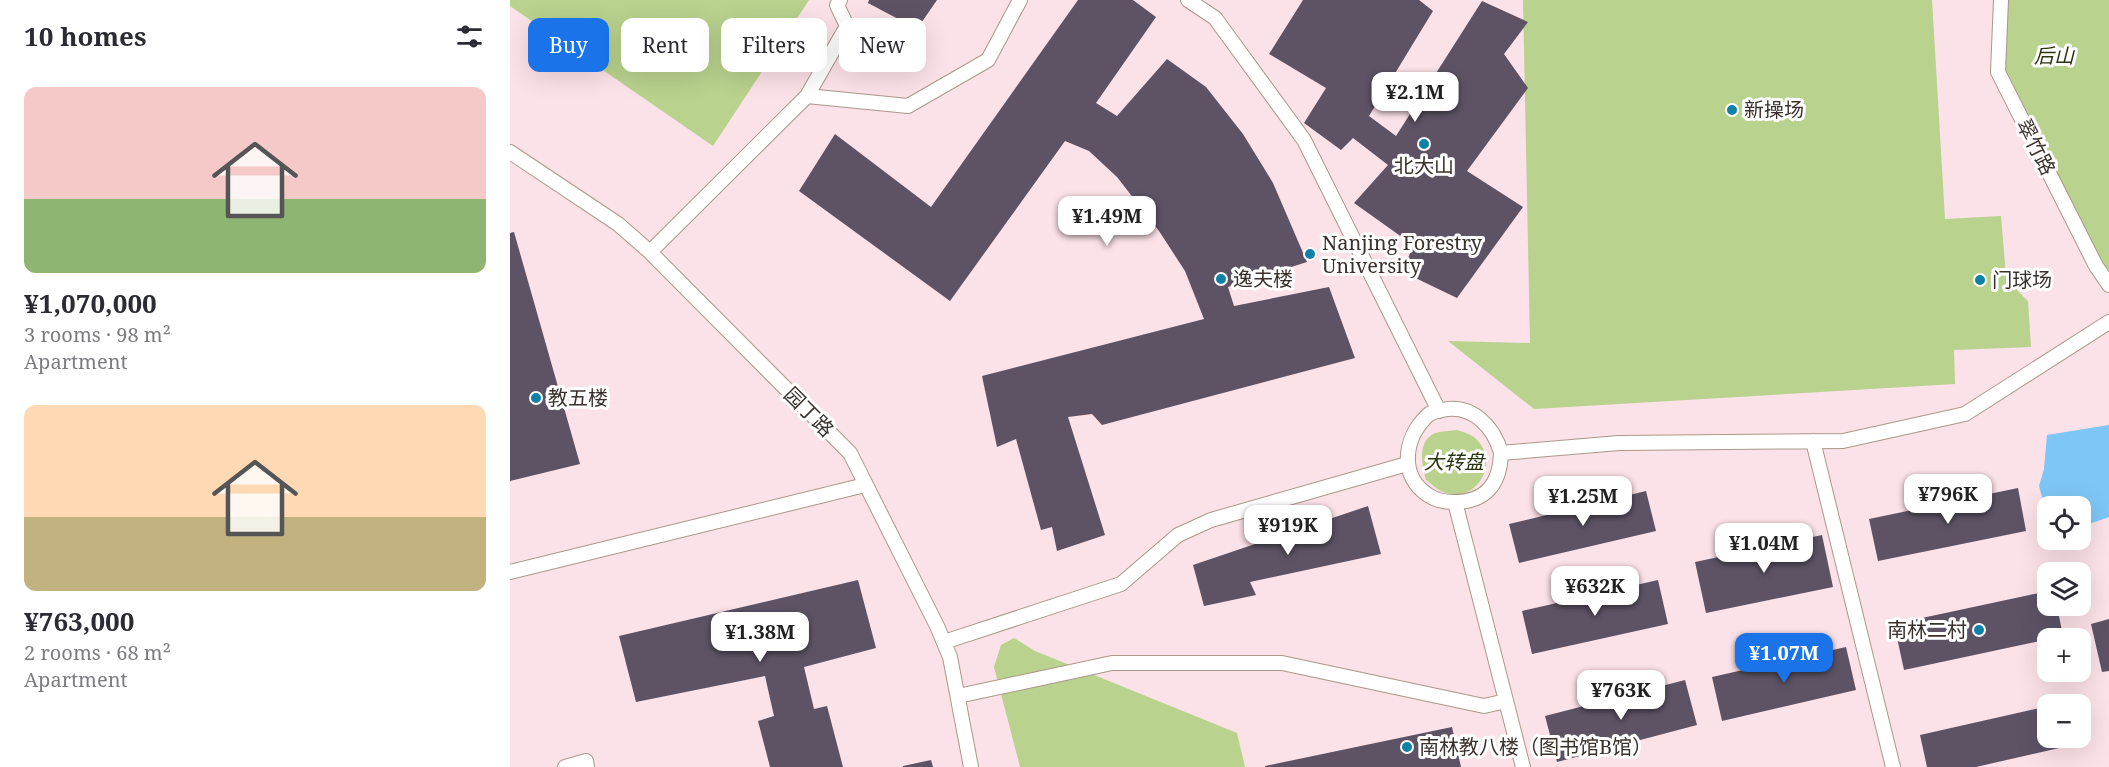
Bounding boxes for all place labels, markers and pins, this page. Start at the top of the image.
pin: ¥2.1M [1373,72,1457,123]
place label: 新操场 [1744,96,1804,123]
marker: 新操场 [1725,103,1739,117]
marker: 北大山 [1417,137,1431,151]
place label: 北大山 [1394,152,1454,179]
pin: ¥1.49M [1058,196,1156,247]
place label: Nanjing Forestry University [1322,229,1483,279]
marker: Nanjing Forestry University [1303,247,1317,261]
place label: 逸夫楼 [1233,265,1293,292]
place label: 门球场 [1992,266,2052,293]
marker: 逸夫楼 [1214,272,1228,286]
marker: 门球场 [1973,273,1987,287]
place label: 教五楼 [548,384,608,411]
marker: 教五楼 [529,391,543,405]
pin: ¥796K [1906,474,1990,525]
pin: ¥1.25M [1534,476,1632,527]
pin: ¥919K [1246,505,1330,556]
pin: ¥1.04M [1715,523,1813,574]
pin: ¥632K [1553,566,1637,617]
pin: ¥1.38M [711,612,809,663]
place label: 南林二村 [1887,616,1967,643]
marker: 南林二村 [1972,623,1986,637]
pin: ¥1.07M [1735,633,1833,684]
pin: ¥763K [1579,670,1663,721]
place label: 南林教八楼（图书馆B馆） [1419,733,1652,760]
marker: 南林教八楼（图书馆B馆） [1400,740,1414,754]

